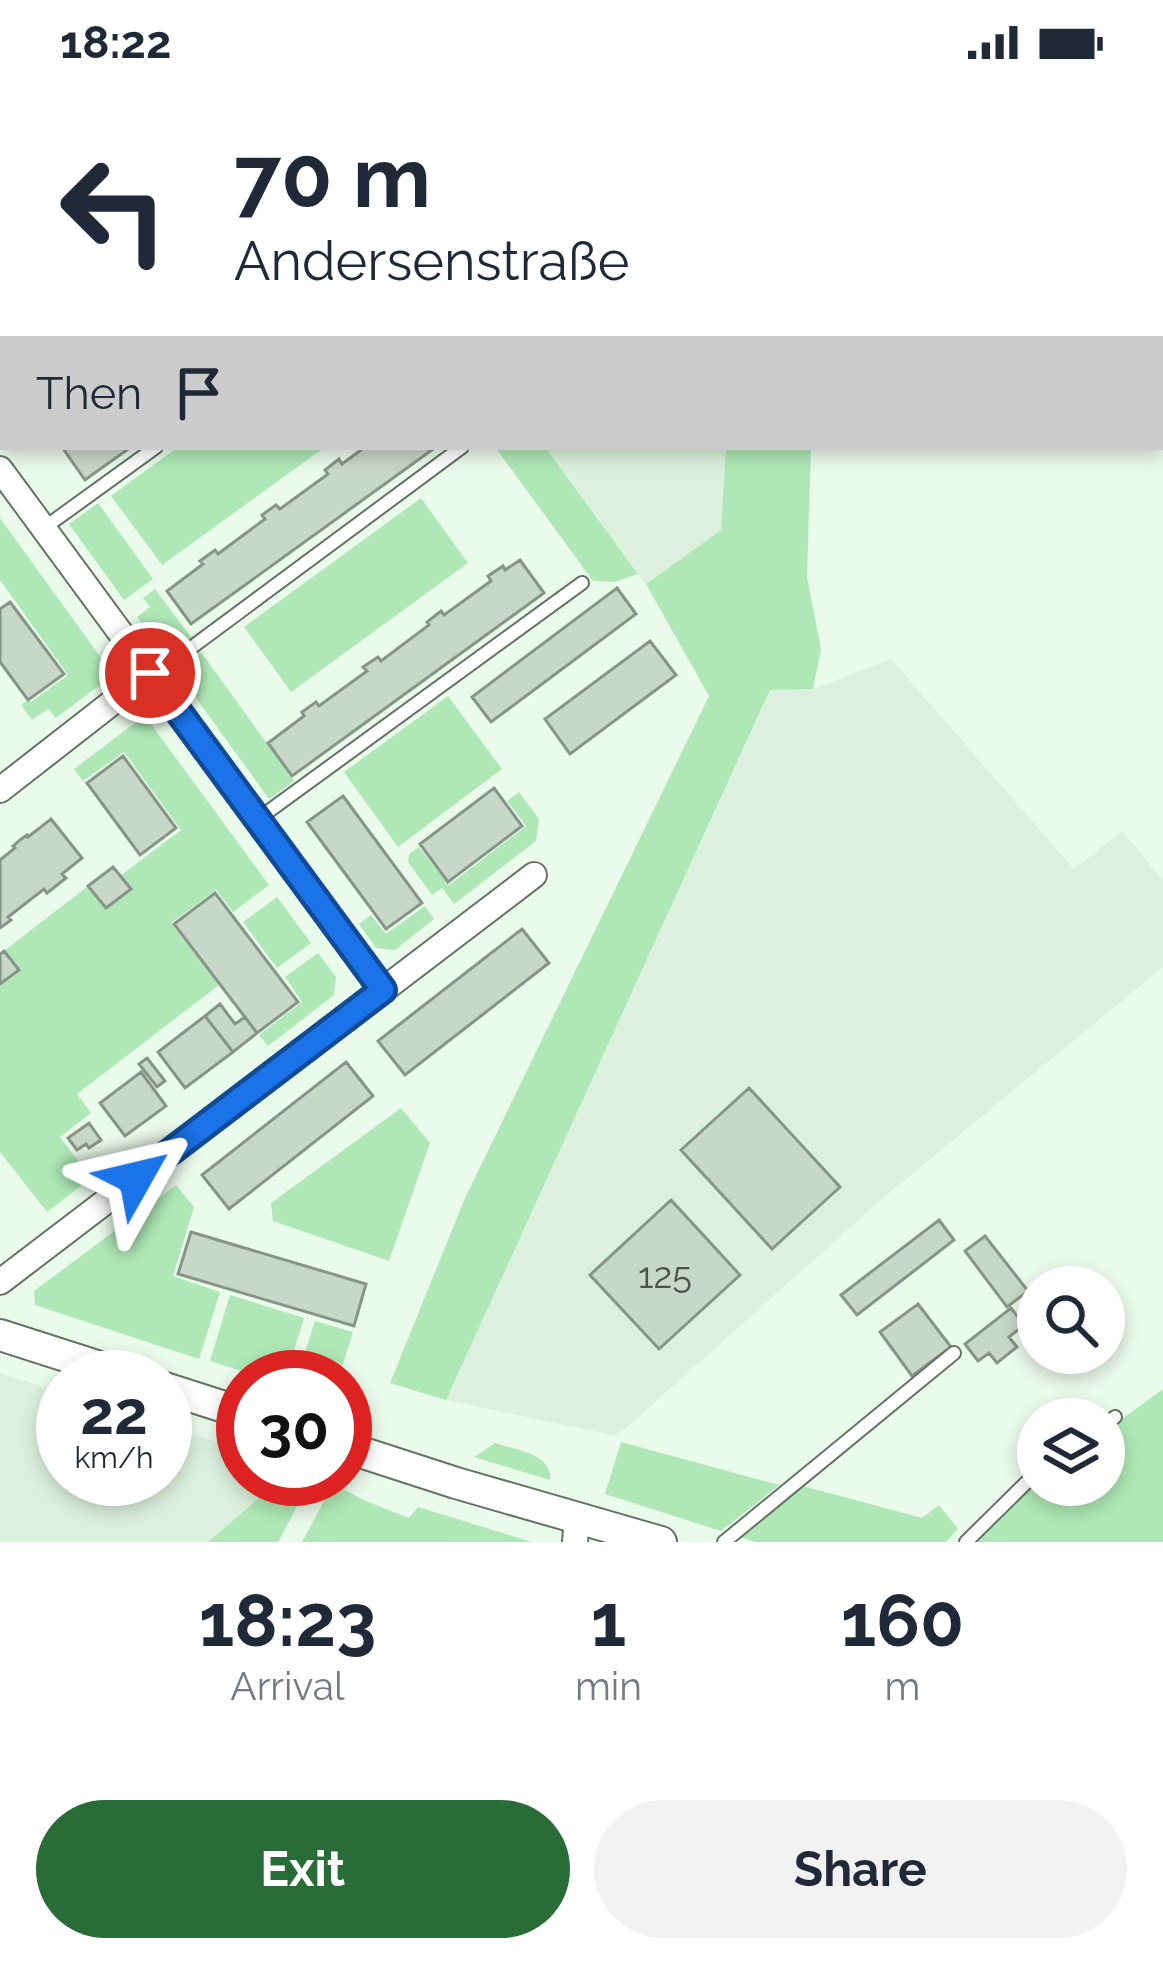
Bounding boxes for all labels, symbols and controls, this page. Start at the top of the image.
text: 18:22 [60,16,171,69]
text: 70 m [234,128,431,227]
icon: left [36,132,192,288]
text: Andersenstraße [234,229,629,293]
icon: arrive [166,360,232,426]
text: Then [36,367,142,420]
pin [99,622,201,724]
icon: arrive [117,640,183,706]
position arrow [73,1115,199,1241]
house number: 125 [638,1254,692,1296]
map controls [1017,1266,1125,1506]
button: search [1017,1266,1125,1374]
speed limit sign: 30 [216,1350,372,1506]
text: 22 [80,1378,148,1448]
button: layers [1017,1398,1125,1506]
text: km/h [74,1440,154,1475]
text: 18:23 [199,1578,376,1663]
text: 1 [591,1578,626,1663]
text: 160 [841,1578,964,1663]
text: Arrival [230,1663,345,1709]
text: min [575,1663,642,1709]
text: m [885,1663,920,1709]
button: Exit [36,1800,570,1938]
button: Share [594,1800,1127,1938]

